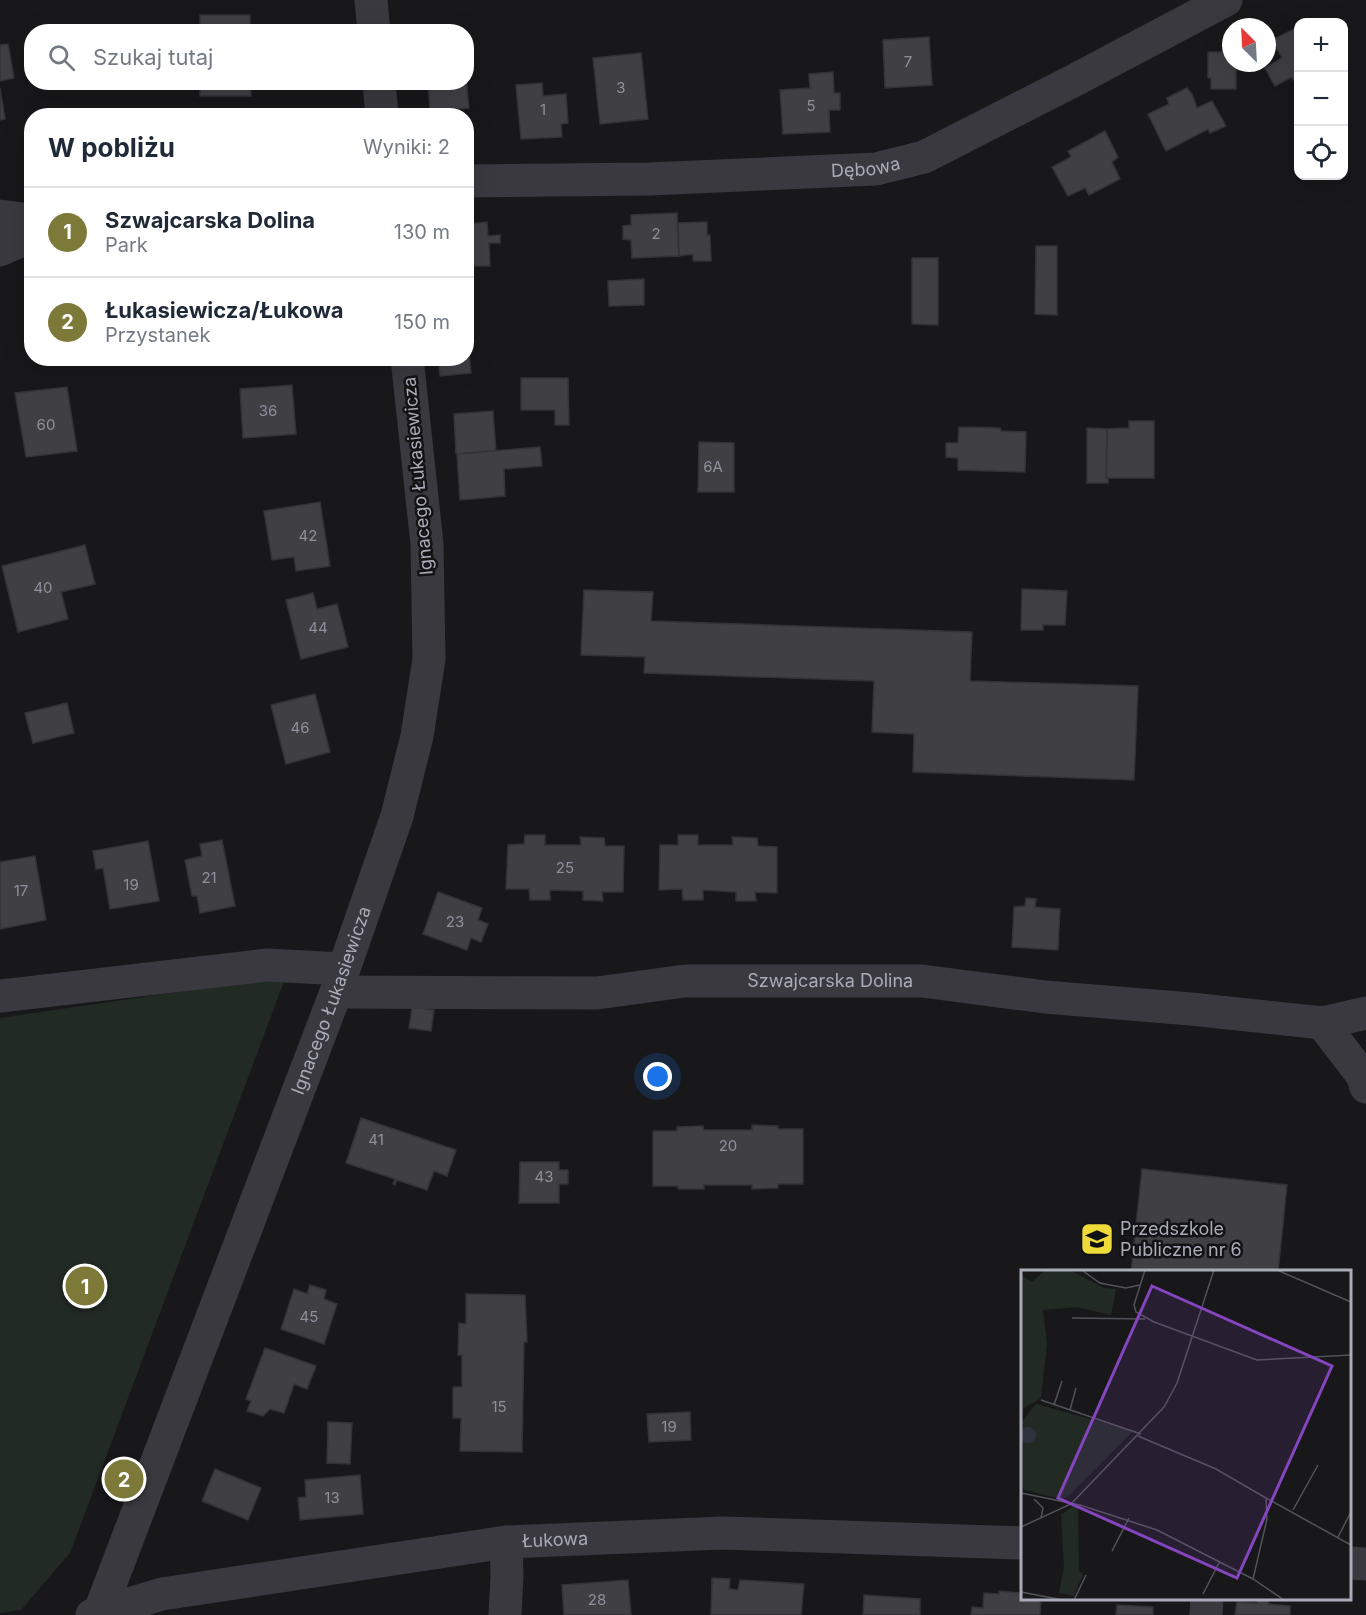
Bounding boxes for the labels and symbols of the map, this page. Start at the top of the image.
north arrow [1222,18,1276,72]
house number: 7 [904,52,912,71]
house number: 3 [616,78,626,97]
house number: 5 [806,96,816,115]
house number: 1 [540,100,546,119]
street label: Dębowa [830,152,902,181]
house number: 2 [651,224,661,243]
street label: Ignacego Łukasiewicza [398,376,437,576]
house number: 36 [259,401,277,420]
house number: 60 [37,415,55,434]
house number: 6A [703,457,723,476]
house number: 42 [299,526,317,545]
house number: 40 [33,578,53,597]
house number: 44 [308,618,328,637]
house number: 46 [291,718,310,737]
house number: 25 [556,858,574,877]
house number: 21 [201,868,217,887]
house number: 19 [123,875,139,894]
house number: 17 [14,881,28,900]
street label: Ignacego Łukasiewicza [287,903,375,1097]
house number: 23 [446,912,464,931]
street label: Szwajcarska Dolina [747,970,913,991]
your location [643,1062,672,1091]
house number: 41 [368,1130,384,1149]
house number: 20 [719,1136,737,1155]
house number: 43 [535,1167,553,1186]
place label: Przedszkole Publiczne nr 6 [1120,1218,1242,1260]
school or university icon: Przedszkole Publiczne nr 6 [1079,1221,1115,1257]
pin: 1 [66,1264,104,1308]
inset map [1021,1270,1351,1600]
house number: 45 [300,1307,318,1326]
house number: 15 [491,1397,507,1416]
house number: 19 [661,1417,677,1436]
pin: 2 [104,1456,144,1502]
house number: 13 [324,1488,340,1507]
street label: Łukowa [521,1528,588,1551]
house number: 28 [588,1590,606,1609]

